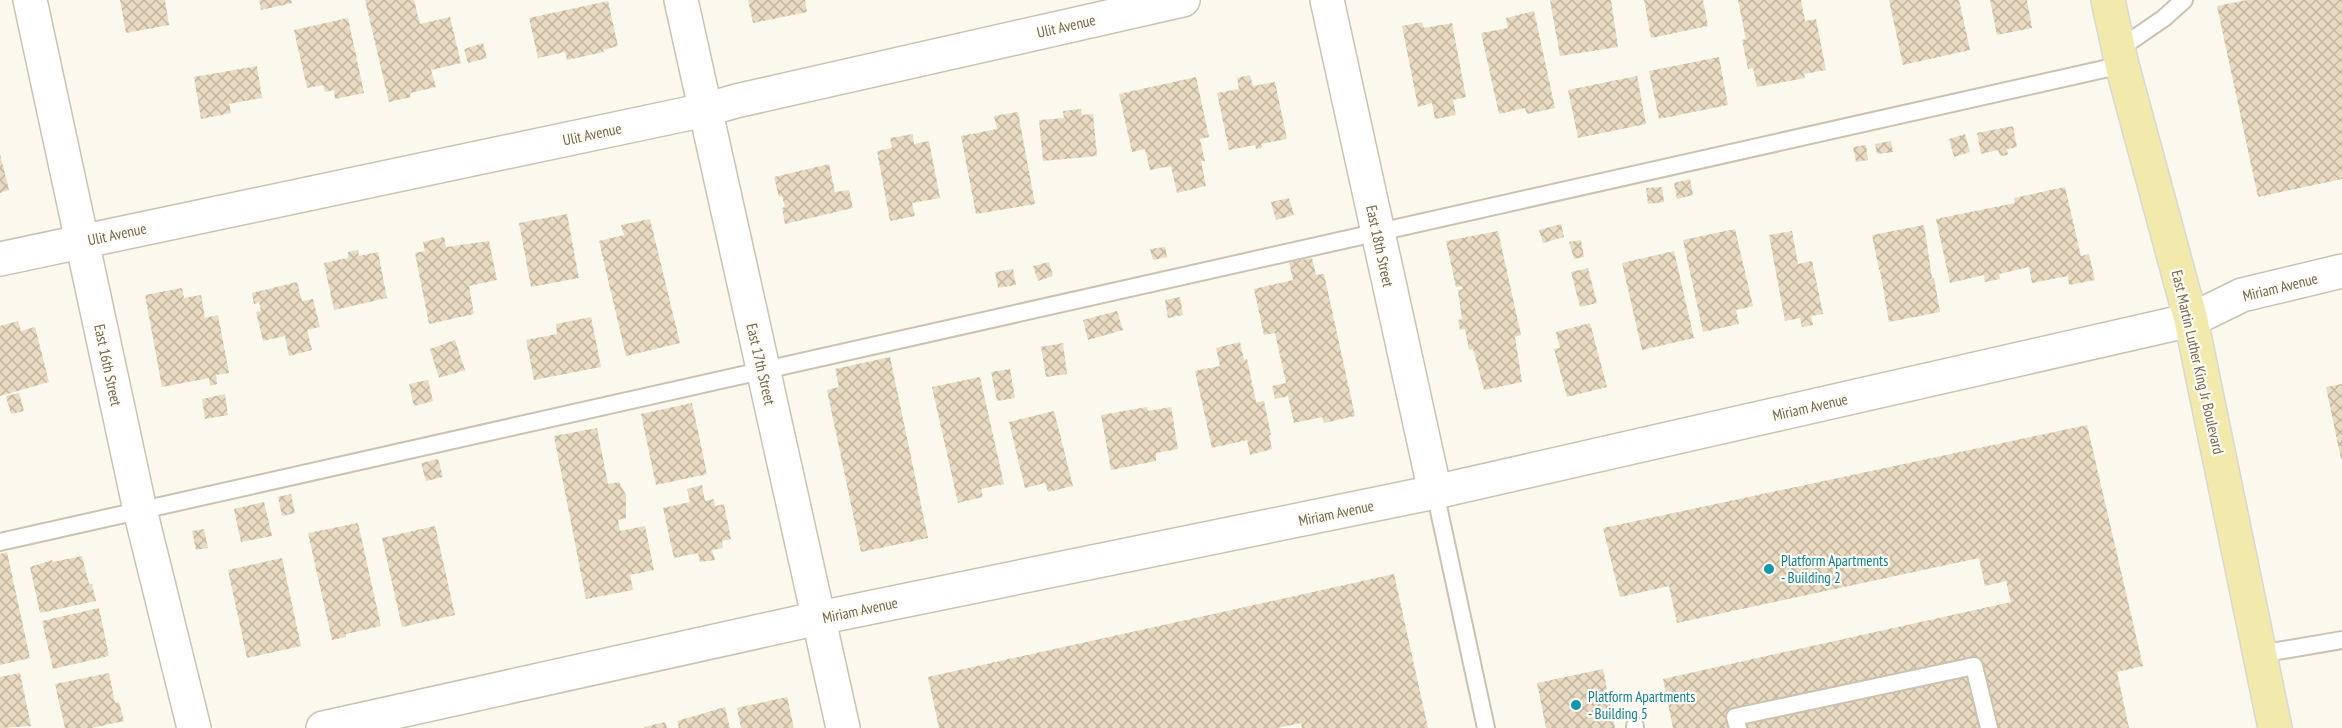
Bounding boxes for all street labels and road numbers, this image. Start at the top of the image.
street label: Ulit Avenue [1035,10,1097,42]
street label: Ulit Avenue [561,119,623,149]
street label: East 18th Street [1362,203,1398,289]
street label: Ulit Avenue [86,219,148,249]
street label: East Martin Luther King Jr Boulevard [2168,268,2228,456]
street label: Miriam Avenue [2241,269,2319,305]
street label: East 17th Street [742,321,780,407]
street label: East 16th Street [90,322,126,408]
street label: Miriam Avenue [1771,389,1849,425]
street label: Miriam Avenue [1297,496,1375,530]
street label: Miriam Avenue [821,593,899,627]

